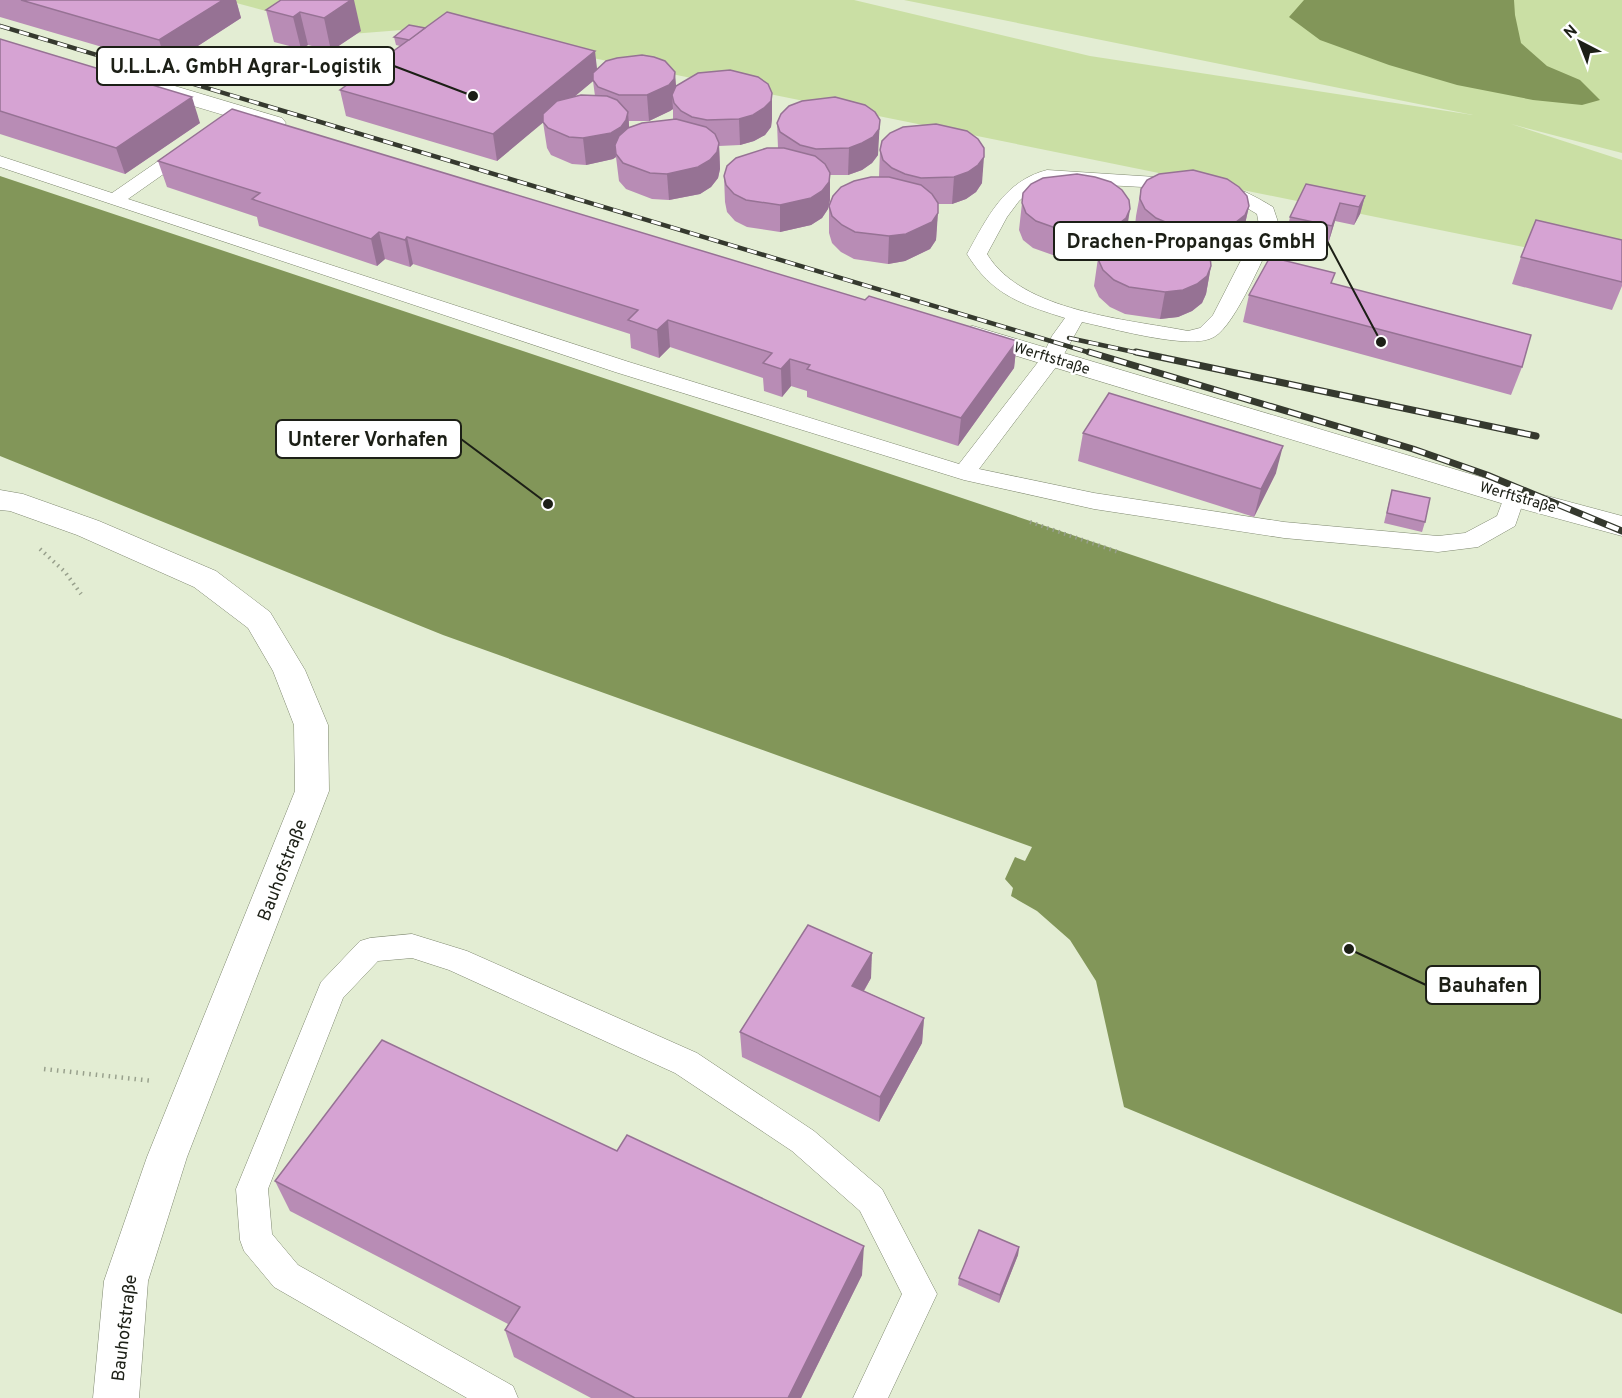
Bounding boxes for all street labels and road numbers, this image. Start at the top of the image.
street label: Werftstraße [1011,339,1092,380]
street label: Werftstraße [1477,478,1558,518]
street label: Bauhofstraße [253,816,313,925]
street label: Bauhofstraße [108,1273,143,1383]

